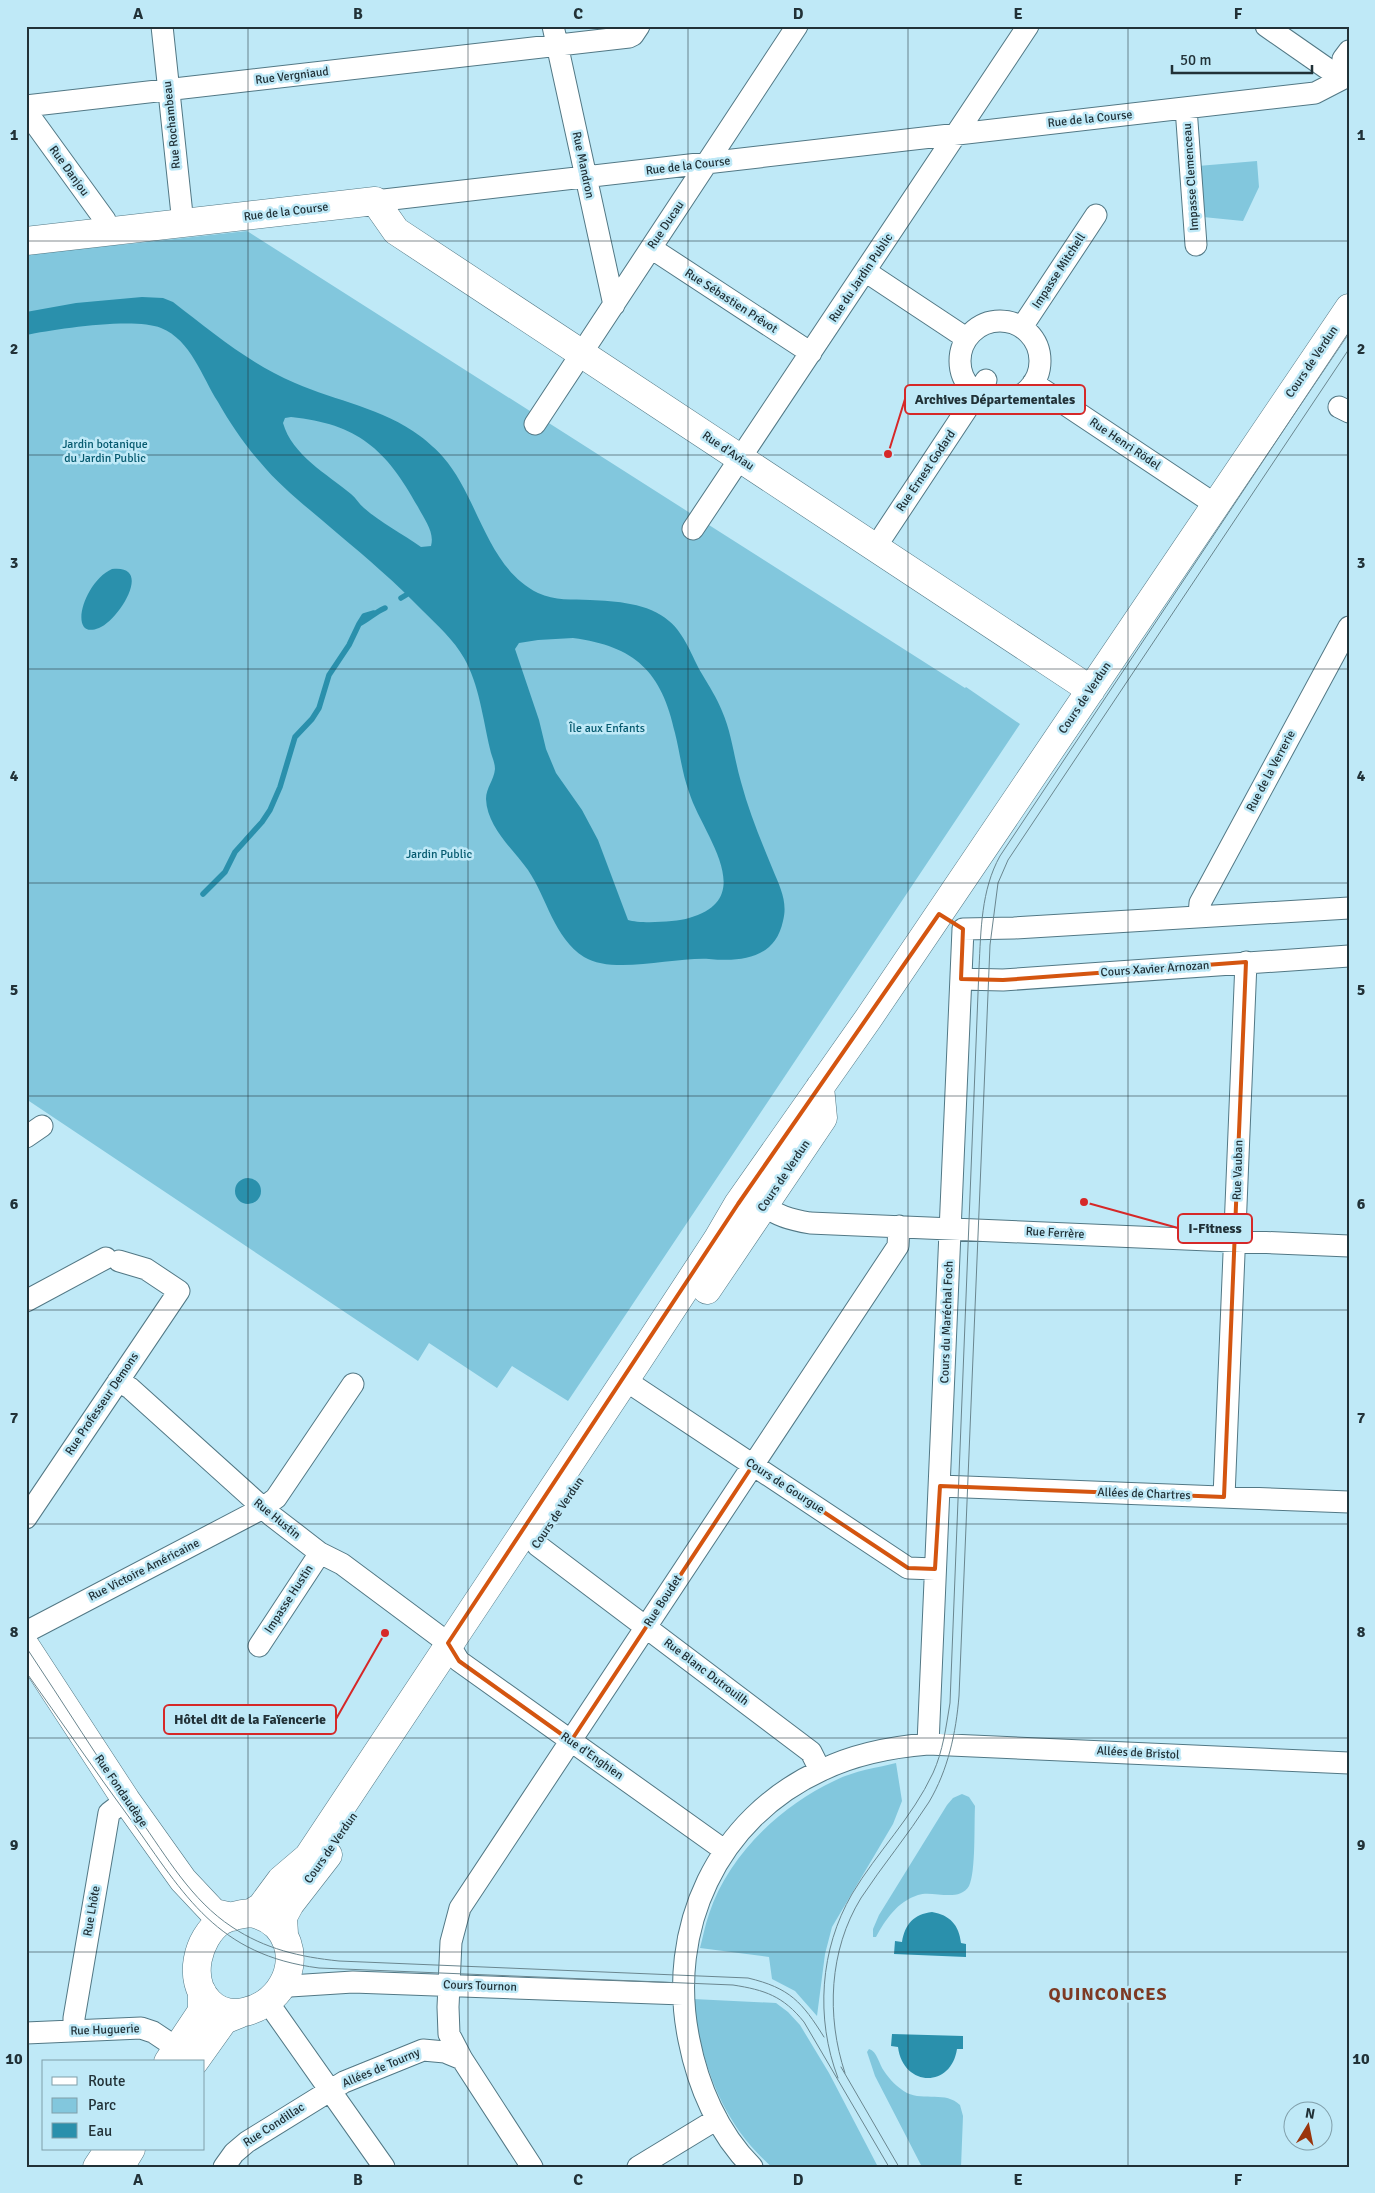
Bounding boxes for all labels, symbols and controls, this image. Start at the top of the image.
text: A [133,4,144,24]
text: B [353,4,363,24]
text: C [573,4,583,24]
text: D [793,4,804,24]
text: E [1013,4,1023,24]
text: F [1234,4,1243,24]
scale bar [1172,42,1312,74]
text: 50 m [1180,51,1211,69]
street label: Rue Vergniaud [254,64,330,88]
street label: Rue Rochambeau [160,80,184,170]
street label: Rue de la Course [1047,107,1133,131]
street label: Impasse Clemenceau [1180,123,1202,231]
text: 1 [10,125,19,145]
text: 1 [1357,125,1366,145]
street label: Rue Mandron [569,130,597,200]
street label: Rue Danjou [46,143,92,199]
street label: Rue de la Course [645,153,731,179]
street label: Rue Ducau [644,198,688,252]
street label: Rue de la Course [243,199,329,225]
street label: Rue du Jardin Public [826,230,896,325]
street label: Impasse Mitchell [1029,230,1089,311]
street label: Rue Sébastien Prêvot [682,265,780,337]
street label: Cours de Verdun [1282,323,1342,401]
text: 2 [10,339,18,359]
text: 2 [1357,339,1365,359]
callout: Archives Départementales [905,385,1085,414]
text: Archives Départementales [915,391,1075,408]
street label: Rue Henri Rödel [1087,415,1164,474]
street label: Rue Ernest Godard [893,427,959,515]
street label: Rue d'Aviau [699,428,757,474]
park label: Jardin botanique du Jardin Public [62,437,148,466]
text: 3 [10,553,18,573]
text: 3 [1357,553,1365,573]
street label: Cours de Verdun [1055,659,1115,737]
park label: Île aux Enfants [568,721,645,736]
street label: Rue de la Verrerie [1243,728,1299,814]
text: 4 [10,766,19,786]
text: 4 [1357,766,1366,786]
park label: Jardin Public [406,847,472,862]
street label: Cours Xavier Arnozan [1100,958,1210,980]
text: 5 [10,980,18,1000]
text: 5 [1357,980,1365,1000]
street label: Cours de Verdun [754,1137,814,1215]
street label: Rue Vauban [1229,1140,1247,1200]
text: 6 [10,1194,19,1214]
text: 6 [1357,1194,1366,1214]
callout: I-Fitness [1178,1214,1252,1243]
text: I-Fitness [1188,1220,1242,1237]
street label: Rue Ferrère [1025,1224,1085,1242]
street label: Cours du Maréchal Foch [937,1260,957,1384]
street label: Rue Professeur Demons [62,1350,142,1458]
text: 7 [10,1408,19,1428]
text: 7 [1357,1408,1366,1428]
street label: Cours de Gourgue [743,1455,827,1517]
street label: Cours de Verdun [528,1474,588,1552]
street label: Allées de Chartres [1097,1485,1191,1503]
street label: Rue Hustin [250,1496,304,1542]
street label: Rue Victoire Américaine [86,1535,202,1605]
street label: Impasse Hustin [261,1562,317,1636]
street label: Rue Boudet [641,1572,685,1630]
text: 8 [10,1622,19,1642]
text: 8 [1357,1622,1366,1642]
street label: Rue Blanc Dutrouilh [660,1635,752,1709]
callout: Hôtel dit de la Faïencerie [164,1705,336,1734]
text: Hôtel dit de la Faïencerie [174,1711,326,1728]
street label: Rue d'Enghien [558,1729,626,1783]
street label: Allées de Bristol [1096,1743,1180,1763]
street label: Rue Fondaudège [91,1752,151,1830]
street label: Cours de Verdun [301,1810,361,1886]
text: 9 [10,1835,19,1855]
text: 9 [1357,1835,1366,1855]
street label: Rue Lhôte [80,1885,104,1937]
street label: Cours Tournon [443,1977,517,1995]
district label: QUINCONCES [1048,1983,1168,2005]
street label: Rue Huguerie [70,2021,140,2039]
street label: Allées de Tourny [340,2045,422,2091]
text: 10 [5,2049,23,2069]
text: 10 [1352,2049,1370,2069]
legend [42,2060,205,2150]
text: Route [88,2072,125,2090]
text: Parc [88,2096,116,2114]
street label: Rue Condillac [240,2099,308,2150]
north arrow [1282,2100,1332,2150]
text: N [1304,2104,1316,2123]
text: Eau [88,2122,112,2140]
text: A [133,2170,144,2190]
text: B [353,2170,363,2190]
text: C [573,2170,583,2190]
text: D [793,2170,804,2190]
text: E [1013,2170,1023,2190]
text: F [1234,2170,1243,2190]

